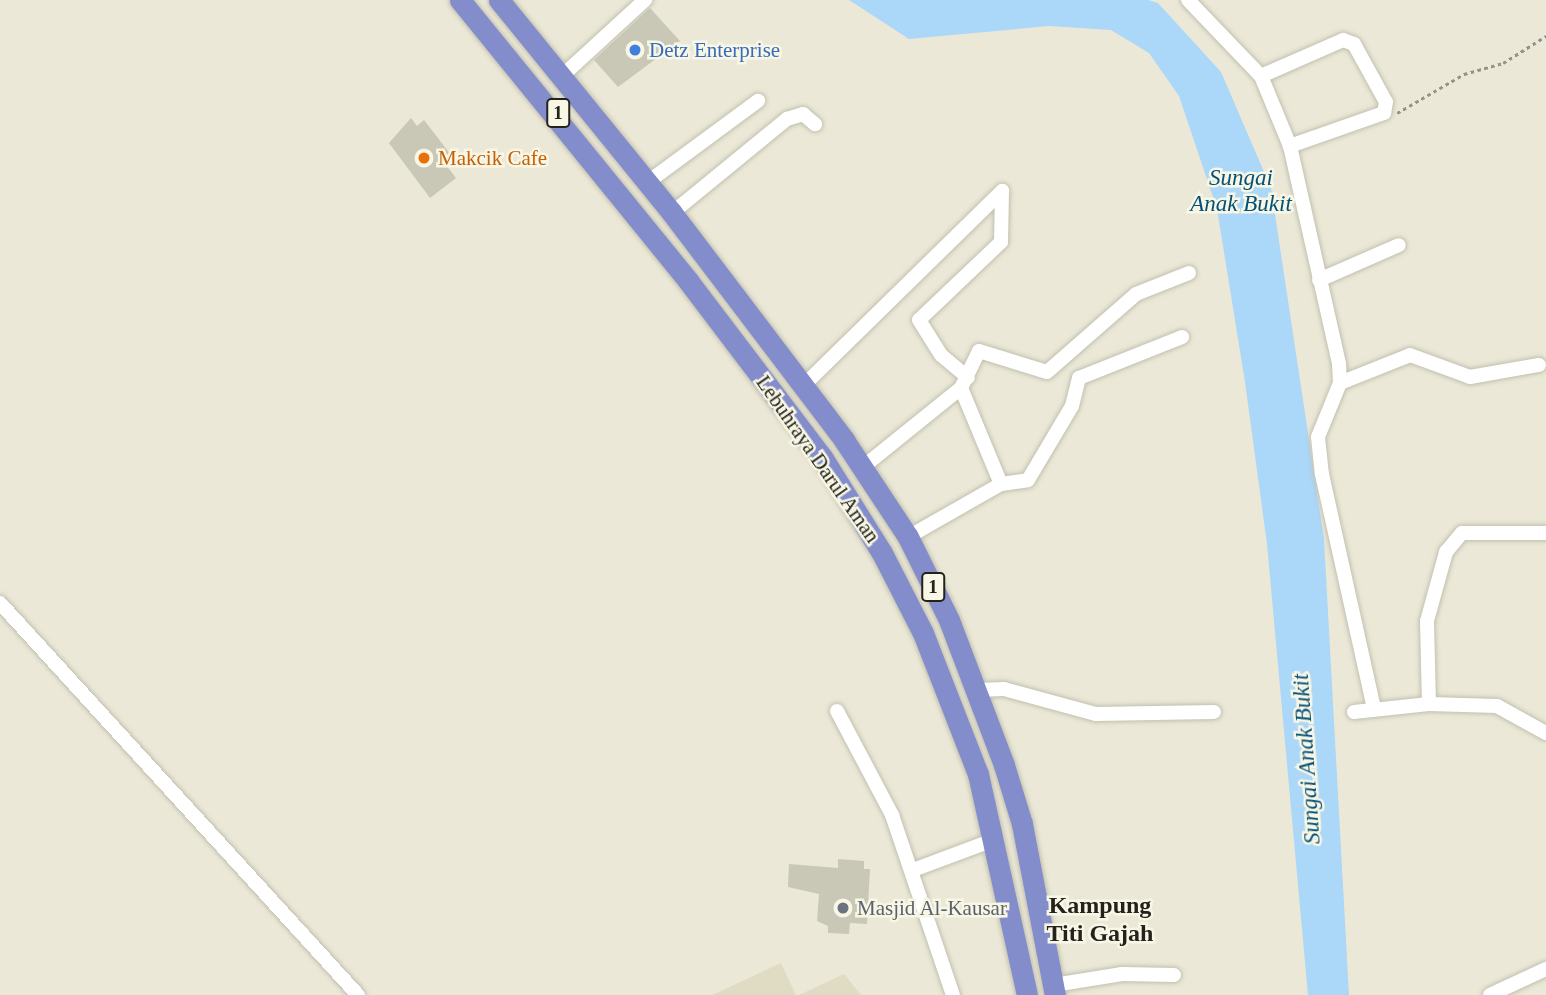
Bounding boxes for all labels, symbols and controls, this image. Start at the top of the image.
place label: Detz Enterprise [649,37,780,63]
marker: Detz Enterprise [627,42,643,58]
road number: 1 [546,97,570,128]
place label: Makcik Cafe [438,145,547,171]
marker: Makcik Cafe [416,150,432,166]
water label: Sungai Anak Bukit [1190,164,1292,218]
street label: Lebuhraya Darul Aman [750,370,886,548]
road number: 1 [921,572,945,602]
water label: Sungai Anak Bukit [1287,673,1327,845]
district label: Kampung Titi Gajah [1047,892,1153,948]
place label: Masjid Al-Kausar [857,895,1008,921]
marker: Masjid Al-Kausar [835,900,851,916]

